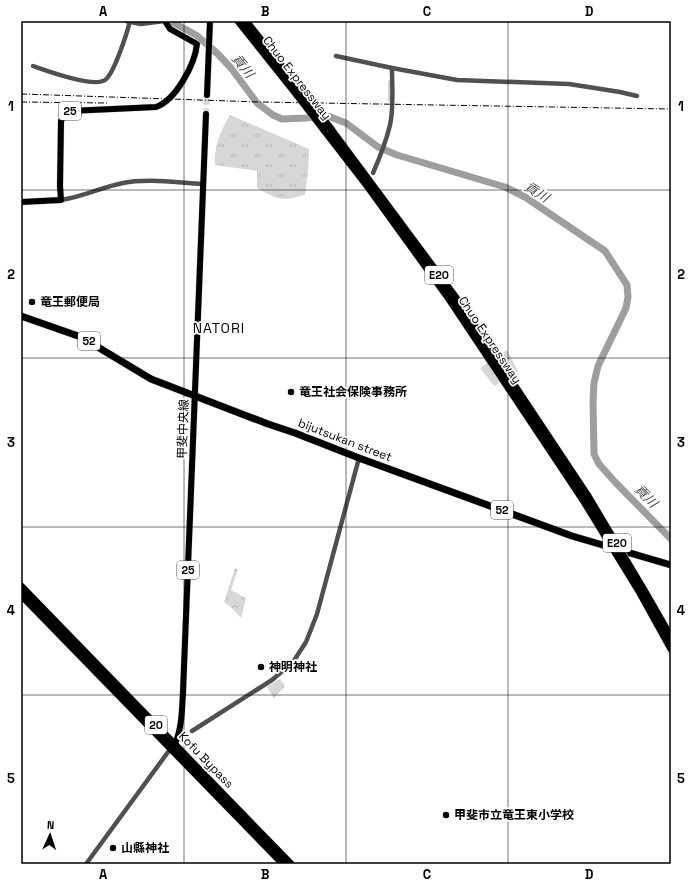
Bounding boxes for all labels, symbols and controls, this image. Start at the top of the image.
text: A [99,3,108,20]
text: B [261,3,270,20]
text: C [423,3,431,20]
text: D [585,3,594,20]
street label: Chuo Expressway [259,33,335,123]
water label: 貢川 [228,51,259,83]
text: 1 [8,98,14,115]
text: 1 [678,98,684,115]
road number: 25 [59,102,81,120]
water label: 貢川 [521,178,554,207]
text: 2 [7,266,15,283]
road number: E20 [425,266,453,284]
text: 2 [677,266,685,283]
street label: Chuo Expressway [455,293,525,387]
place label: 竜王郵便局 [40,294,100,310]
marker: 竜王郵便局 [27,297,37,307]
district label: NATORI [193,319,245,337]
road number: 52 [78,332,100,350]
place label: 竜王社会保険事務所 [299,384,407,400]
marker: 竜王社会保険事務所 [286,387,296,397]
street label: 甲斐中央線 [174,399,192,459]
street label: bijutsukan street [296,415,394,465]
text: 3 [7,434,15,451]
text: 3 [677,434,685,451]
water label: 貢川 [631,481,663,513]
road number: 52 [491,501,513,519]
road number: E20 [603,534,631,552]
road number: 25 [177,561,199,579]
text: 4 [7,602,15,619]
text: 4 [677,602,685,619]
place label: 神明神社 [269,659,317,675]
marker: 神明神社 [256,662,266,672]
road number: 20 [145,716,167,734]
street label: Kofu Bypass [175,728,237,792]
text: 5 [7,770,15,787]
text: 5 [677,770,685,787]
place label: 甲斐市立竜王東小学校 [454,807,574,823]
marker: 甲斐市立竜王東小学校 [441,810,451,820]
north arrow [30,815,70,855]
text: N [46,818,55,832]
place label: 山縣神社 [121,840,169,856]
marker: 山縣神社 [108,843,118,853]
text: A [99,866,108,883]
text: B [261,866,270,883]
text: C [423,866,431,883]
text: D [585,866,594,883]

